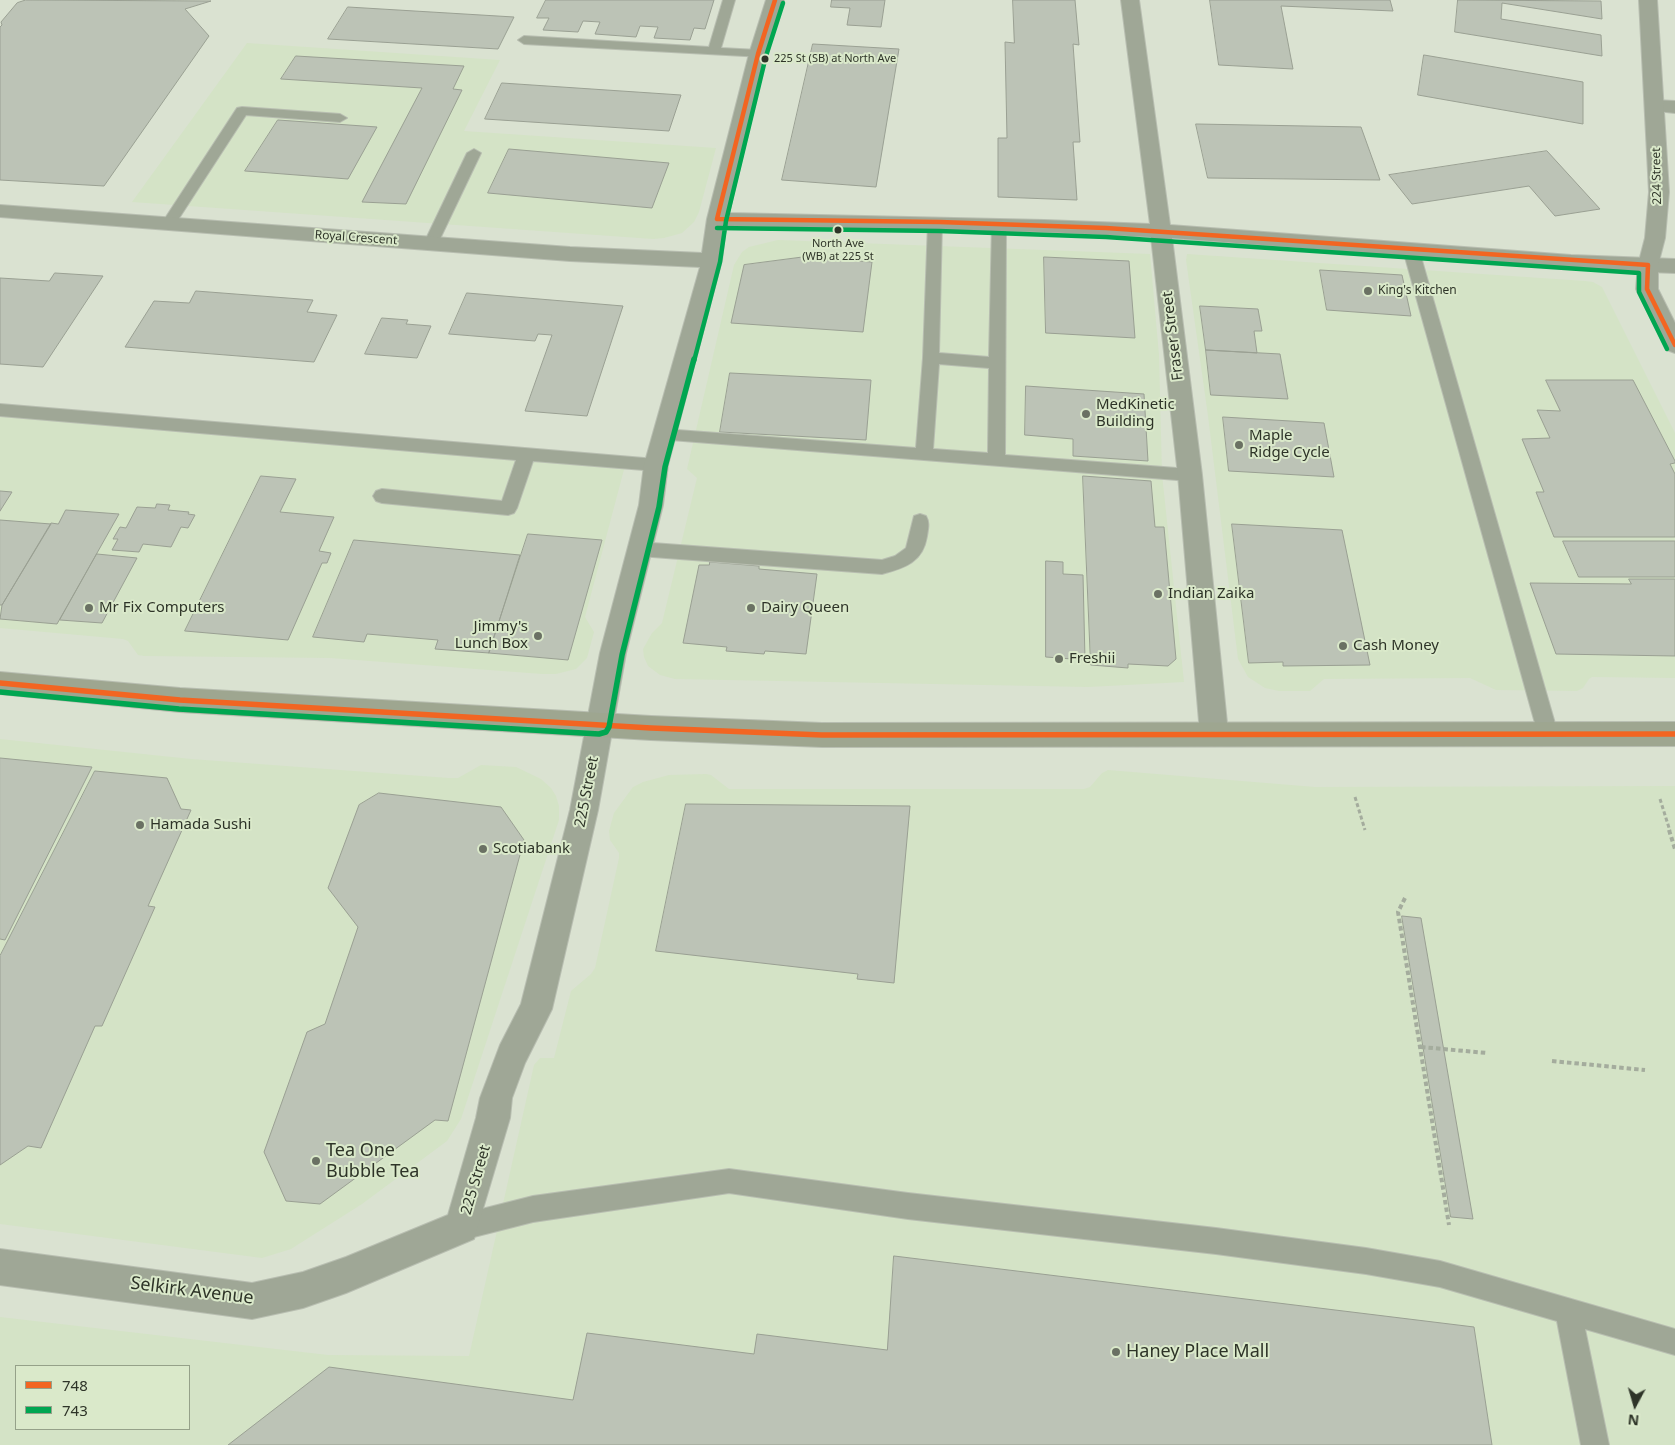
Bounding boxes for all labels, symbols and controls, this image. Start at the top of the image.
place label: 225 St (SB) at North Ave [774,52,896,66]
marker: 225 St (SB) at North Ave [760,54,770,64]
street label: 224 Street [1649,147,1665,205]
marker: North Ave (WB) at 225 St [833,225,843,235]
street label: Royal Crescent [314,228,398,248]
place label: North Ave (WB) at 225 St [802,237,874,263]
place label: King's Kitchen [1378,284,1457,298]
marker: King's Kitchen [1362,285,1374,297]
street label: Fraser Street [1159,290,1187,382]
place label: MedKinetic Building [1096,396,1175,431]
marker: MedKinetic Building [1080,408,1092,420]
place label: Maple Ridge Cycle [1249,427,1330,462]
marker: Maple Ridge Cycle [1233,439,1245,451]
place label: Indian Zaika [1168,585,1254,603]
marker: Indian Zaika [1152,588,1164,600]
place label: Mr Fix Computers [99,599,225,617]
place label: Dairy Queen [761,599,849,617]
marker: Mr Fix Computers [83,602,95,614]
marker: Dairy Queen [745,602,757,614]
place label: Jimmy's Lunch Box [455,618,528,653]
marker: Jimmy's Lunch Box [532,630,544,642]
place label: Cash Money [1353,637,1439,655]
marker: Cash Money [1337,640,1349,652]
place label: Freshii [1069,650,1115,668]
marker: Freshii [1053,653,1065,665]
street label: 225 Street [571,755,603,829]
place label: Hamada Sushi [150,816,251,834]
marker: Hamada Sushi [134,819,146,831]
place label: Scotiabank [493,840,570,858]
marker: Scotiabank [477,843,489,855]
place label: Tea One Bubble Tea [326,1140,419,1182]
street label: 225 Street [457,1143,495,1217]
marker: Tea One Bubble Tea [310,1155,322,1167]
street label: Selkirk Avenue [129,1273,255,1309]
place label: Haney Place Mall [1126,1341,1269,1363]
marker: Haney Place Mall [1110,1346,1122,1358]
legend [15,1365,190,1430]
text: 748 [62,1375,88,1395]
north arrow [1610,1380,1660,1430]
text: 743 [62,1400,88,1420]
text: N [1627,1410,1640,1430]

